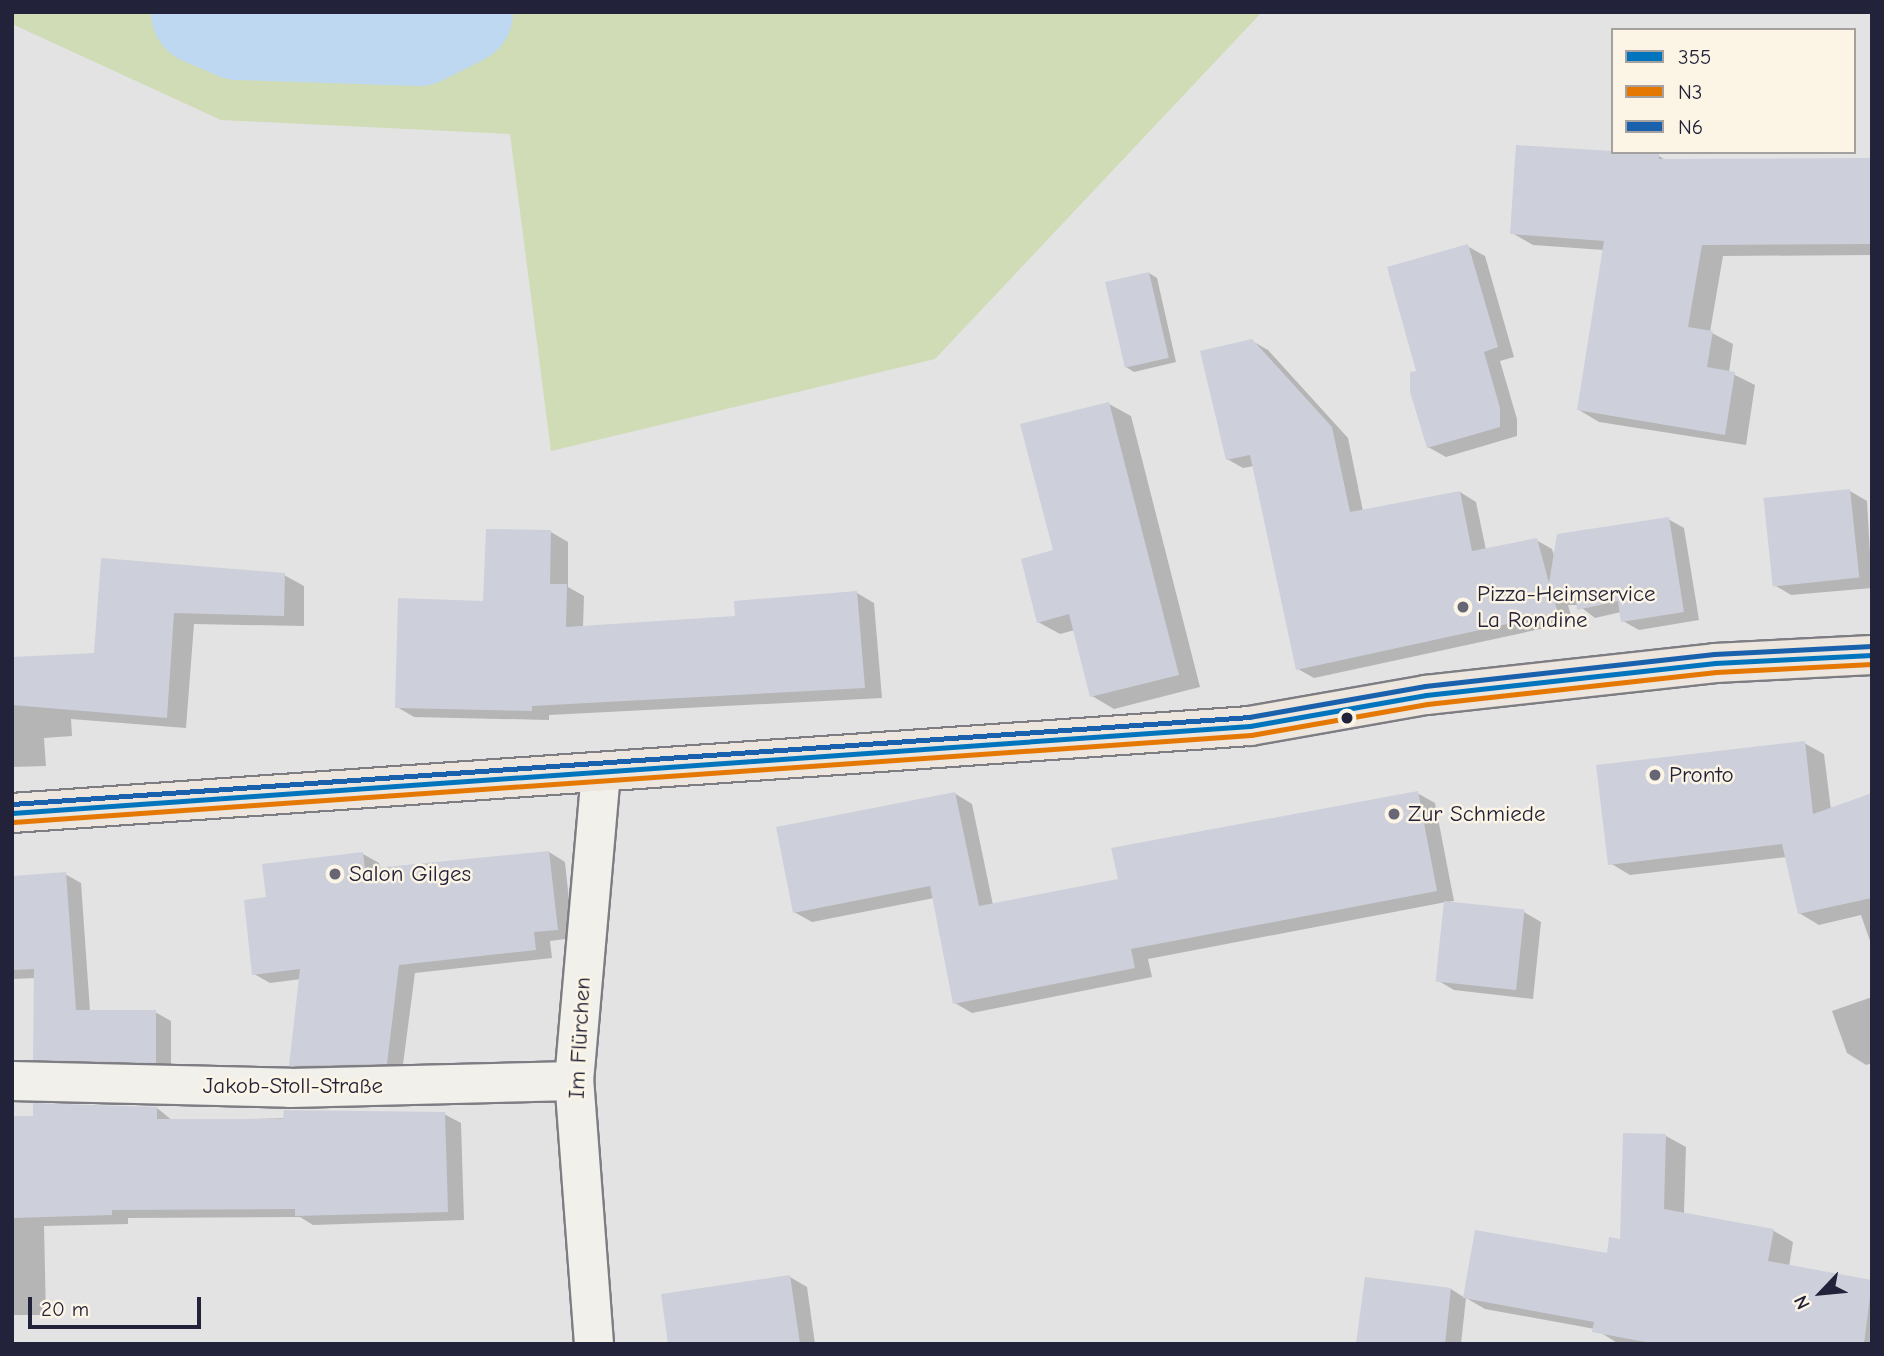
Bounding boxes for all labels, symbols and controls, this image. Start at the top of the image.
legend [1611,28,1856,154]
text: 355 [1678,45,1711,69]
text: N3 [1678,80,1702,104]
text: N6 [1678,115,1703,139]
place label: Pizza-Heimservice La Rondine [1477,580,1656,634]
marker: Pizza-Heimservice La Rondine [1455,599,1471,615]
unlabelled marker [1340,711,1354,725]
place label: Pronto [1669,761,1734,789]
marker: Pronto [1647,767,1663,783]
place label: Zur Schmiede [1408,800,1546,828]
marker: Zur Schmiede [1386,806,1402,822]
place label: Salon Gilges [349,860,471,888]
marker: Salon Gilges [327,866,343,882]
street label: Im Flürchen [563,976,597,1100]
street label: Jakob-Stoll-Straße [203,1072,383,1100]
north arrow [1786,1258,1856,1328]
scale bar [32,1282,205,1326]
text: N [1790,1292,1815,1313]
text: 20 m [41,1297,89,1321]

